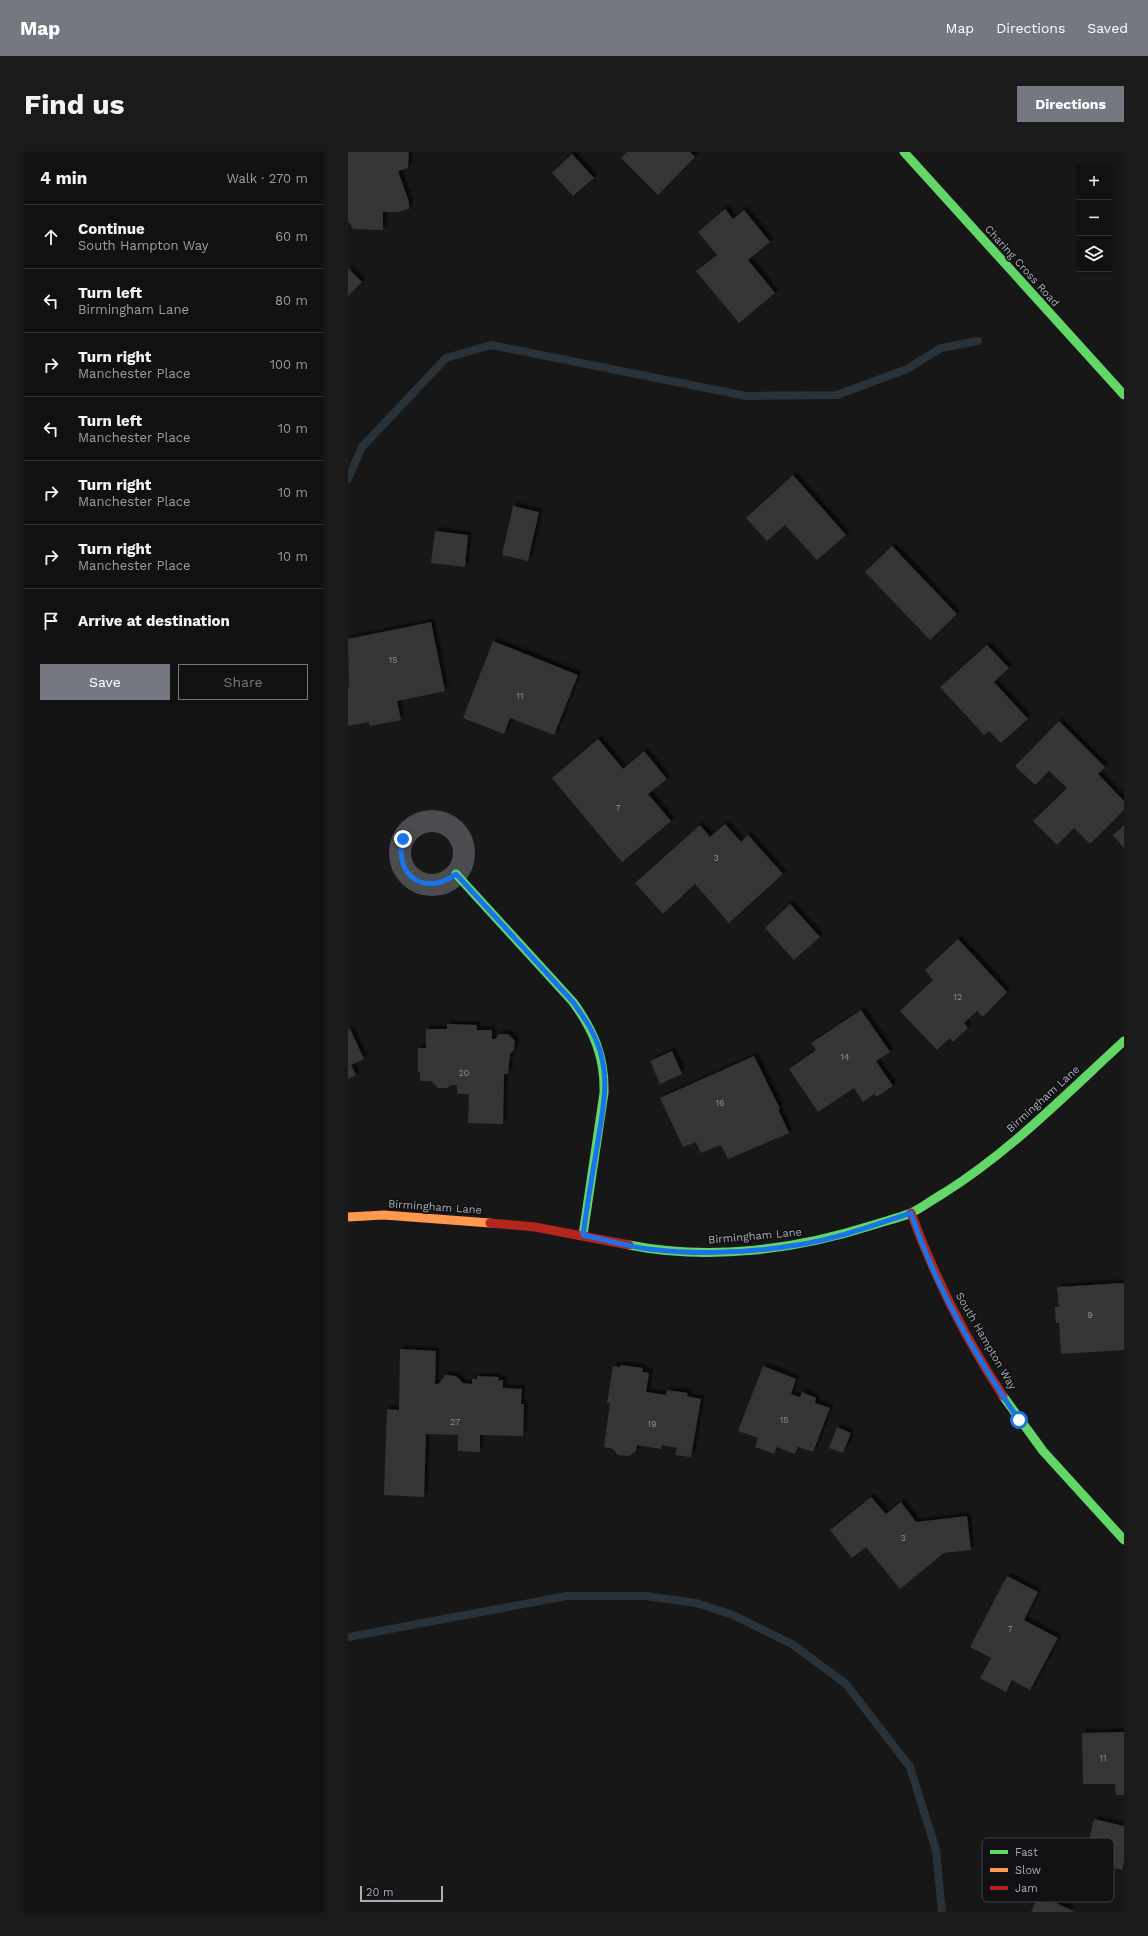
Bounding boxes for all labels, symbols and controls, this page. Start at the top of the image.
text: Map [20,17,60,40]
text: Map [946,20,974,36]
text: Directions [996,20,1065,36]
text: Saved [1087,20,1128,36]
button: Directions [1017,86,1124,122]
text: Find us [24,88,124,121]
map controls [1076,164,1112,272]
button: + [1076,164,1112,200]
text: 4 min [40,168,87,188]
text: Walk · 270 m [227,171,308,186]
button: − [1076,200,1112,236]
text: Continue [78,220,145,238]
street label: Charing Cross Road [982,223,1062,309]
icon: ahead [40,226,62,248]
text: 60 m [275,229,308,244]
button: layers [1076,236,1112,272]
text: South Hampton Way [78,238,208,253]
text: Turn left [78,284,142,302]
icon: left [40,290,62,312]
text: 80 m [275,293,308,308]
text: Birmingham Lane [78,302,189,317]
text: Turn right [78,348,151,366]
icon: right [40,354,62,376]
text: 100 m [270,357,308,372]
text: Manchester Place [78,366,191,381]
text: Turn left [78,412,142,430]
icon: left [40,418,62,440]
text: 10 m [278,421,308,436]
text: Manchester Place [78,430,191,445]
text: Turn right [78,476,151,494]
icon: right [40,482,62,504]
text: 10 m [278,485,308,500]
text: Manchester Place [78,494,191,509]
text: Turn right [78,540,151,558]
icon: right [40,546,62,568]
text: 10 m [278,549,308,564]
text: Manchester Place [78,558,191,573]
icon: arrive [40,610,62,632]
text: Arrive at destination [78,612,230,630]
house number: 15 [389,655,397,665]
button: Save [40,664,170,700]
button: Share [178,664,308,700]
house number: 11 [516,691,524,701]
house number: 7 [615,803,621,813]
route end [394,830,412,848]
house number: 3 [713,853,719,863]
house number: 12 [954,992,962,1002]
house number: 14 [840,1052,850,1062]
street label: Birmingham Lane [1004,1063,1082,1135]
house number: 20 [459,1068,470,1078]
house number: 16 [716,1098,724,1108]
street label: Birmingham Lane [388,1197,482,1217]
street label: Birmingham Lane [708,1225,802,1247]
street label: South Hampton Way [953,1290,1019,1392]
house number: 9 [1087,1310,1093,1320]
route start [1010,1411,1028,1429]
house number: 15 [780,1415,788,1425]
house number: 27 [450,1417,460,1427]
house number: 19 [647,1419,657,1429]
house number: 3 [900,1533,906,1543]
house number: 7 [1007,1624,1013,1634]
house number: 11 [1099,1753,1107,1763]
legend [982,1838,1114,1902]
text: Fast [1015,1846,1038,1859]
text: Slow [1015,1864,1041,1877]
text: Jam [1015,1882,1038,1895]
scale bar [360,1884,443,1903]
text: 20 m [366,1886,394,1899]

